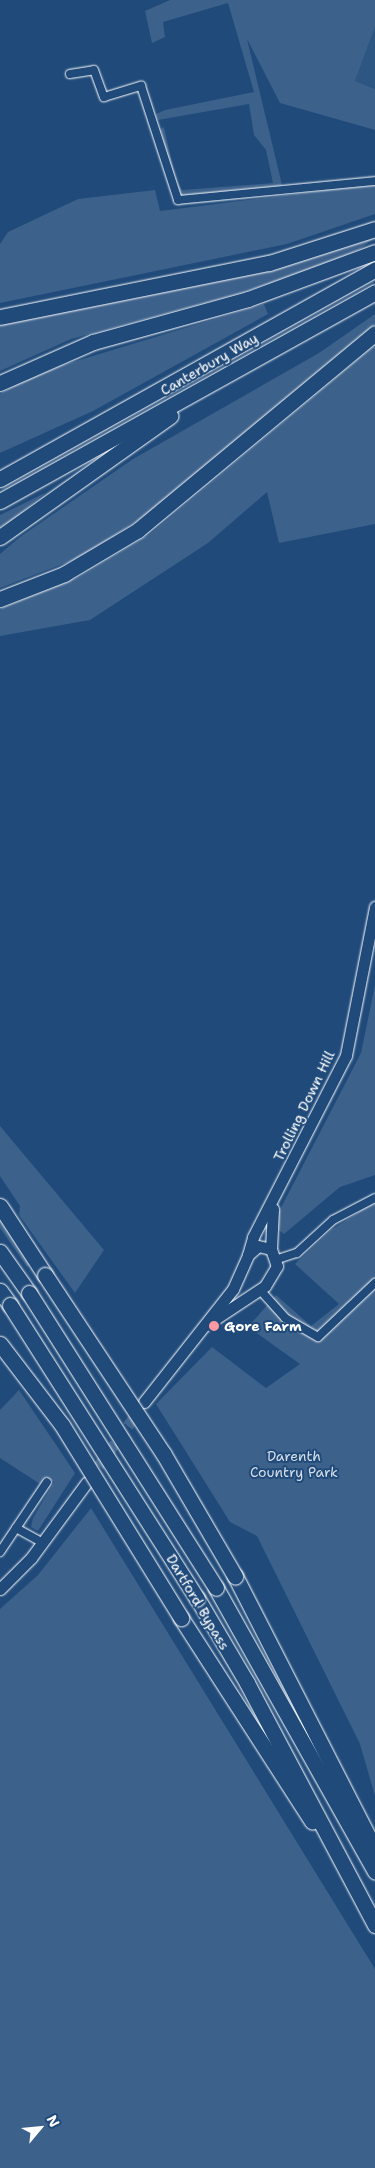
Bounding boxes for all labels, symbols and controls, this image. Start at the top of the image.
street label: Canterbury Way [157,329,261,399]
street label: Trolling Down Hill [270,1048,338,1164]
place label: Gore Farm [224,1318,302,1334]
marker: Gore Farm [208,1320,220,1332]
park label: Darenth Country Park [250,1448,338,1480]
street label: Dartford Bypass [163,1551,233,1653]
north arrow [15,2103,65,2153]
text: N [43,2112,64,2130]

